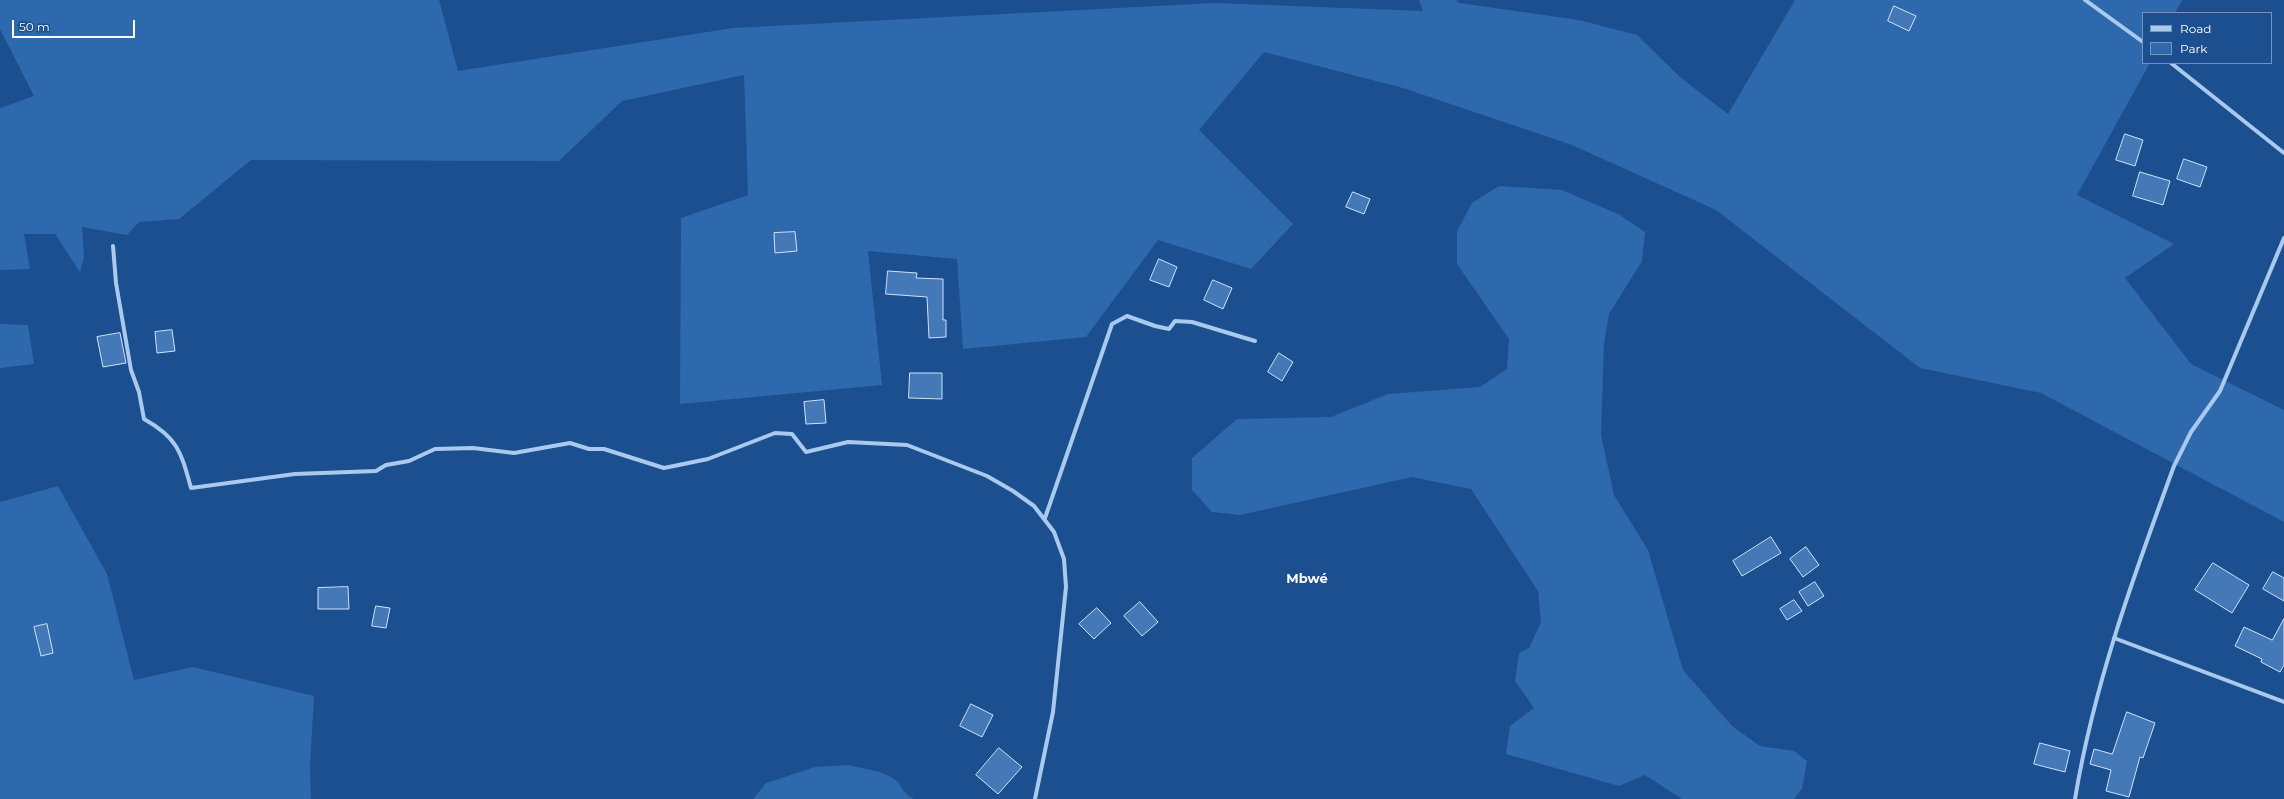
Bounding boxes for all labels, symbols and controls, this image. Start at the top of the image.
scale bar [14,12,137,38]
legend [2142,12,2272,64]
text: 50 m [19,19,50,34]
text: Road [2180,21,2211,36]
text: Park [2180,41,2207,56]
district label: Mbwé [1286,571,1328,587]

